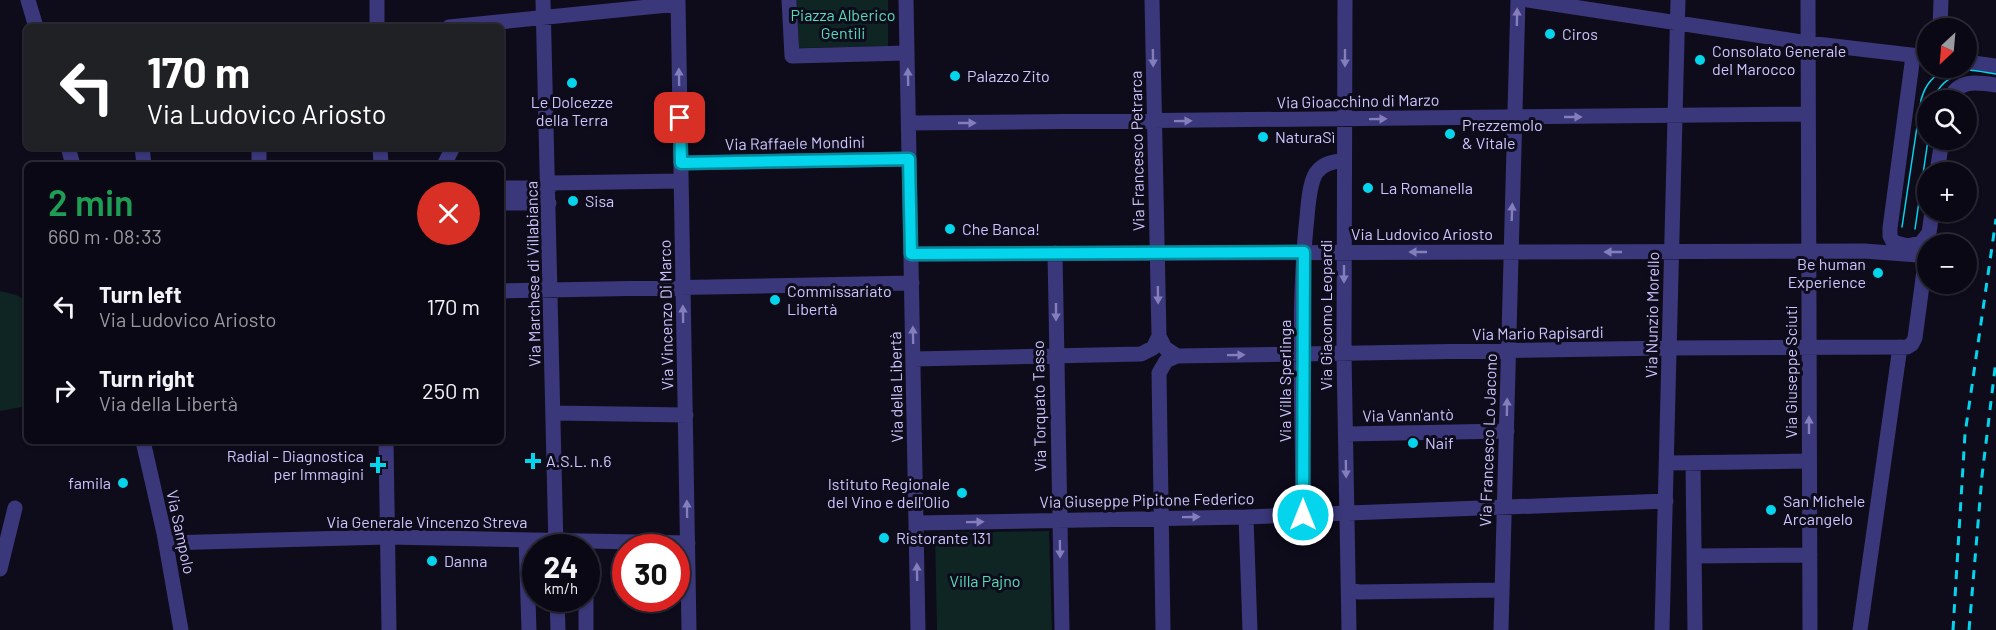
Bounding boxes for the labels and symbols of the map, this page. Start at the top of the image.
park label: Piazza Alberico Gentili [791,5,895,42]
one-way arrow [1512,7,1522,26]
north arrow [1917,18,1977,78]
place label: Ciros [1562,24,1598,43]
marker: Ciros [1543,27,1557,41]
place label: Consolato Generale del Marocco [1712,41,1846,78]
one-way arrow [1148,49,1158,68]
one-way arrow [1340,49,1349,68]
marker: Consolato Generale del Marocco [1693,53,1707,67]
place label: Palazzo Zito [967,66,1050,85]
one-way arrow [674,67,684,86]
one-way arrow [903,67,913,86]
marker: Palazzo Zito [948,69,962,83]
street label: Via Francesco Petrarca [1126,71,1147,231]
marker: Le Dolcezze della Terra [565,76,579,90]
street label: Via Gioacchino di Marzo [1276,90,1440,111]
place label: Le Dolcezze della Terra [531,92,613,129]
pin [654,92,705,143]
one-way arrow [1564,112,1583,122]
one-way arrow [1369,114,1388,124]
place label: Prezzemolo & Vitale [1462,115,1543,152]
one-way arrow [1174,116,1193,126]
one-way arrow [958,118,977,128]
place label: NaturaSì [1275,127,1335,146]
marker: Prezzemolo & Vitale [1443,127,1457,141]
marker: NaturaSì [1256,130,1270,144]
street label: Via Raffaele Mondini [725,132,865,153]
place label: La Romanella [1380,178,1473,197]
street label: Via Marchese di Villabianca [521,181,544,367]
marker: La Romanella [1361,181,1375,195]
place label: Sisa [585,191,614,210]
marker: Sisa [566,194,580,208]
one-way arrow [1507,202,1517,221]
place label: Che Banca! [962,219,1040,238]
marker: Che Banca! [943,222,957,236]
street label: Via Ludovico Ariosto [1351,224,1493,243]
street label: Via Vincenzo Di Marco [655,239,676,391]
street label: Via Giacomo Leopardi [1316,240,1335,390]
one-way arrow [1408,247,1427,256]
one-way arrow [1603,247,1622,257]
street label: Via Nunzio Morello [1641,252,1662,378]
place label: Be human Experience [1788,254,1866,291]
one-way arrow [1339,265,1349,284]
marker: Be human Experience [1871,266,1885,280]
place label: Commissariato Libertà [787,281,892,318]
one-way arrow [1153,286,1163,305]
marker: Commissariato Libertà [768,293,782,307]
one-way arrow [1051,302,1061,321]
one-way arrow [679,304,688,323]
street label: Via Giuseppe Sciuti [1781,305,1800,439]
street label: Via Villa Sperlinga [1275,320,1294,442]
street label: Via Mario Rapisardi [1472,322,1604,343]
one-way arrow [908,325,917,344]
street label: Via della Libertà [885,331,906,443]
street label: Via Torquato Tasso [1028,340,1049,472]
one-way arrow [1226,350,1245,360]
street label: Via Francesco Lo Jacono [1475,353,1500,527]
one-way arrow [1503,397,1512,416]
street label: Via Vann'antò [1362,404,1454,425]
one-way arrow [1804,415,1814,434]
place label: Naif [1425,433,1454,452]
marker: Naif [1406,436,1420,450]
place label: Radial - Diagnostica per Immagini [227,446,364,483]
place label: A.S.L. n.6 [546,451,611,470]
marker: A.S.L. n.6 [524,452,542,470]
marker: Radial - Diagnostica per Immagini [369,456,387,474]
one-way arrow [1342,460,1351,479]
place label: famila [68,473,111,492]
place label: Istituto Regionale del Vino e dell'Olio [827,474,950,511]
marker: famila [116,476,130,490]
position arrow [1271,483,1335,547]
marker: Istituto Regionale del Vino e dell'Olio [955,486,969,500]
street label: Via Sampolo [163,488,200,576]
street label: Via Giuseppe Pipitone Federico [1039,488,1255,511]
place label: San Michele Arcangelo [1783,491,1865,528]
one-way arrow [683,499,692,518]
marker: San Michele Arcangelo [1764,503,1778,517]
street label: Via Generale Vincenzo Streva [327,512,527,531]
one-way arrow [1181,513,1200,522]
one-way arrow [965,517,984,526]
place label: Ristorante 131 [896,528,991,547]
marker: Ristorante 131 [877,531,891,545]
speed limit sign: 30 [612,534,690,612]
one-way arrow [1055,539,1064,558]
place label: Danna [444,551,487,570]
marker: Danna [425,554,439,568]
one-way arrow [912,562,922,581]
park label: Villa Pajno [950,571,1021,590]

